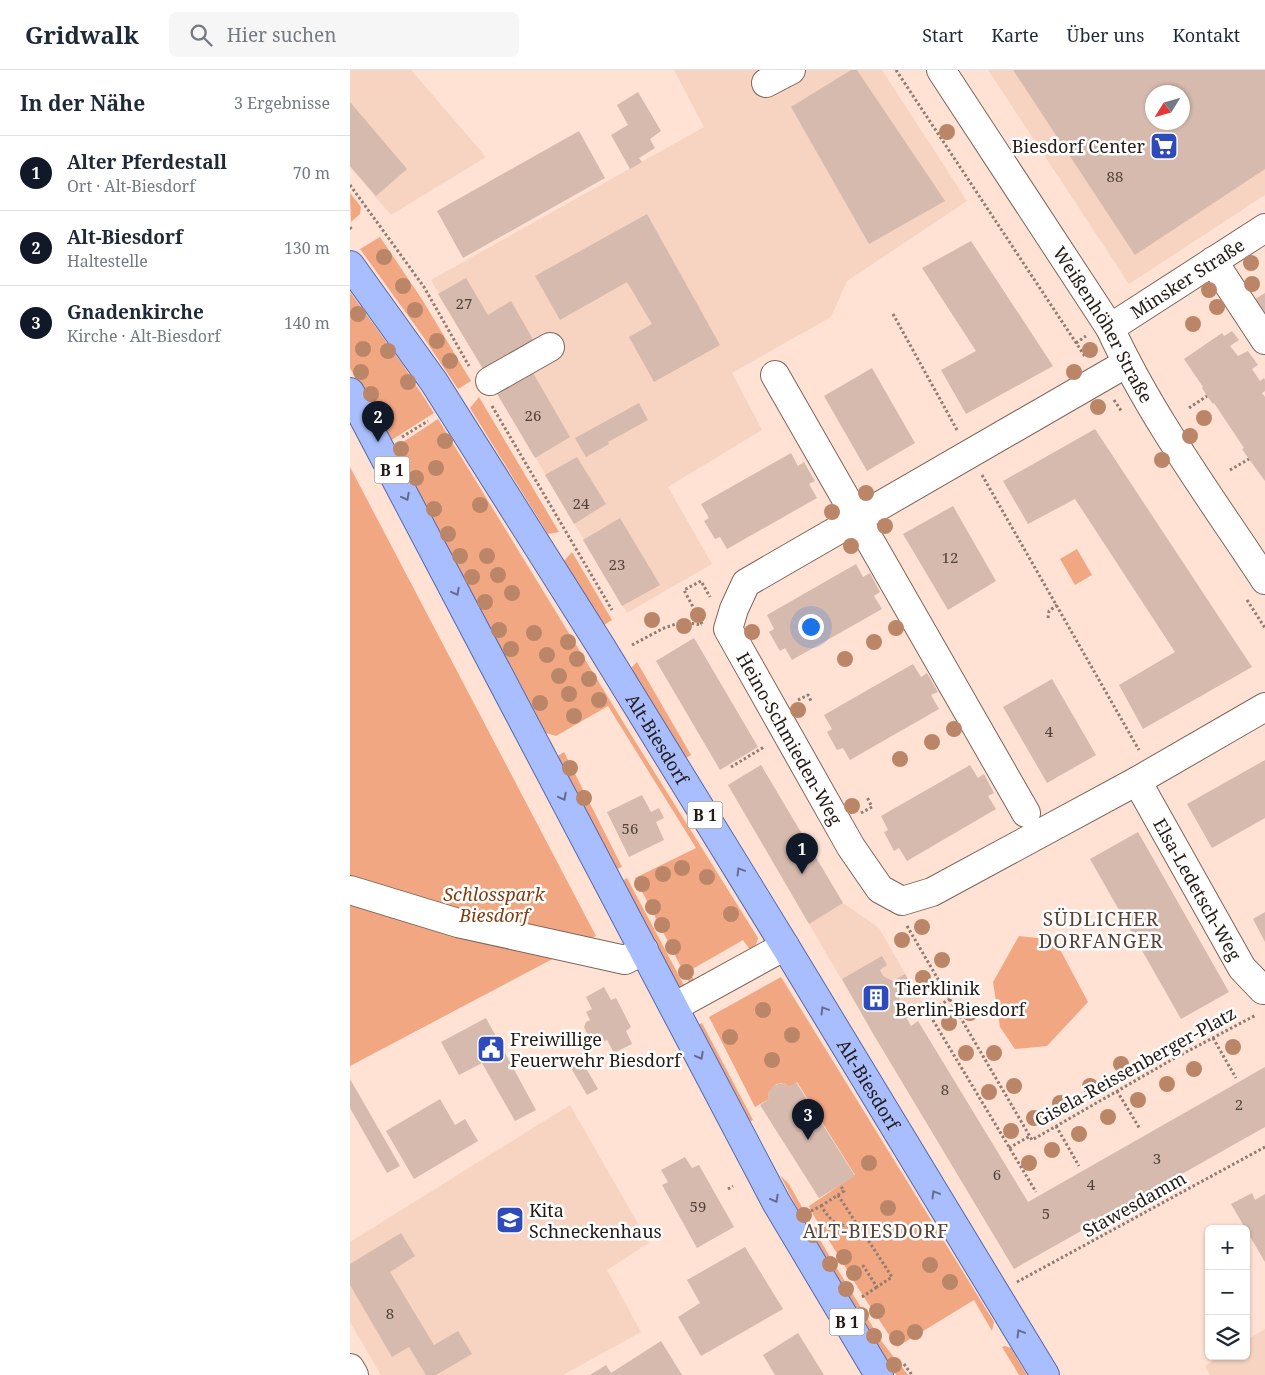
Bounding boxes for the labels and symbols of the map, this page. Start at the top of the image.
north arrow [1145,85,1190,130]
supermarket icon: Biesdorf Center [1149,131,1179,161]
place label: Biesdorf Center [1012,134,1146,158]
house number: 88 [1107,166,1123,186]
street label: Minsker Straße [1126,233,1249,324]
street label: Weißenhöher Straße [1048,242,1159,407]
house number: 27 [456,293,472,313]
pin: 2 [362,401,394,442]
house number: 26 [525,405,541,425]
road number: B 1 [374,456,410,484]
one-way arrow [400,492,410,501]
house number: 24 [573,493,590,513]
house number: 12 [942,547,958,567]
house number: 23 [609,554,625,574]
one-way arrow [450,587,460,596]
your location [798,614,824,640]
street label: Heino-Schmieden-Weg [731,648,848,829]
street label: Alt-Biesdorf [621,689,695,790]
house number: 4 [1045,721,1054,741]
one-way arrow [557,791,567,800]
road number: B 1 [688,802,722,828]
street label: Elsa-Ledetsch-Weg [1148,814,1247,965]
house number: 56 [622,818,638,838]
pin: 1 [786,833,818,874]
one-way arrow [736,868,746,877]
park label: Schlosspark Biesdorf [443,882,545,927]
district label: SÜDLICHER DORFANGER [1038,906,1164,954]
place label: Tierklinik Berlin-Biesdorf [895,976,1027,1021]
building icon: Tierklinik Berlin-Biesdorf [861,983,891,1013]
street label: Gisela-Reissenberger-Platz [1030,1000,1240,1132]
one-way arrow [821,1007,831,1016]
place label: Freiwillige Feuerwehr Biesdorf [510,1027,682,1072]
public building icon: Freiwillige Feuerwehr Biesdorf [476,1034,506,1064]
street label: Alt-Biesdorf [832,1034,906,1135]
one-way arrow [693,1050,703,1059]
house number: 8 [941,1079,949,1099]
house number: 2 [1235,1094,1243,1114]
pin: 3 [792,1099,824,1140]
house number: 3 [1153,1148,1161,1168]
house number: 6 [993,1164,1001,1184]
street label: Stawesdamm [1078,1166,1190,1242]
house number: 4 [1087,1174,1096,1194]
one-way arrow [932,1191,942,1200]
one-way arrow [769,1194,779,1203]
house number: 59 [690,1196,706,1216]
place label: Kita Schneckenhaus [529,1198,662,1243]
house number: 5 [1042,1203,1050,1223]
school or university icon: Kita Schneckenhaus [495,1205,525,1235]
district label: ALT-BIESDORF [803,1218,949,1244]
house number: 8 [386,1303,394,1323]
road number: B 1 [830,1308,864,1336]
one-way arrow [1016,1330,1026,1339]

